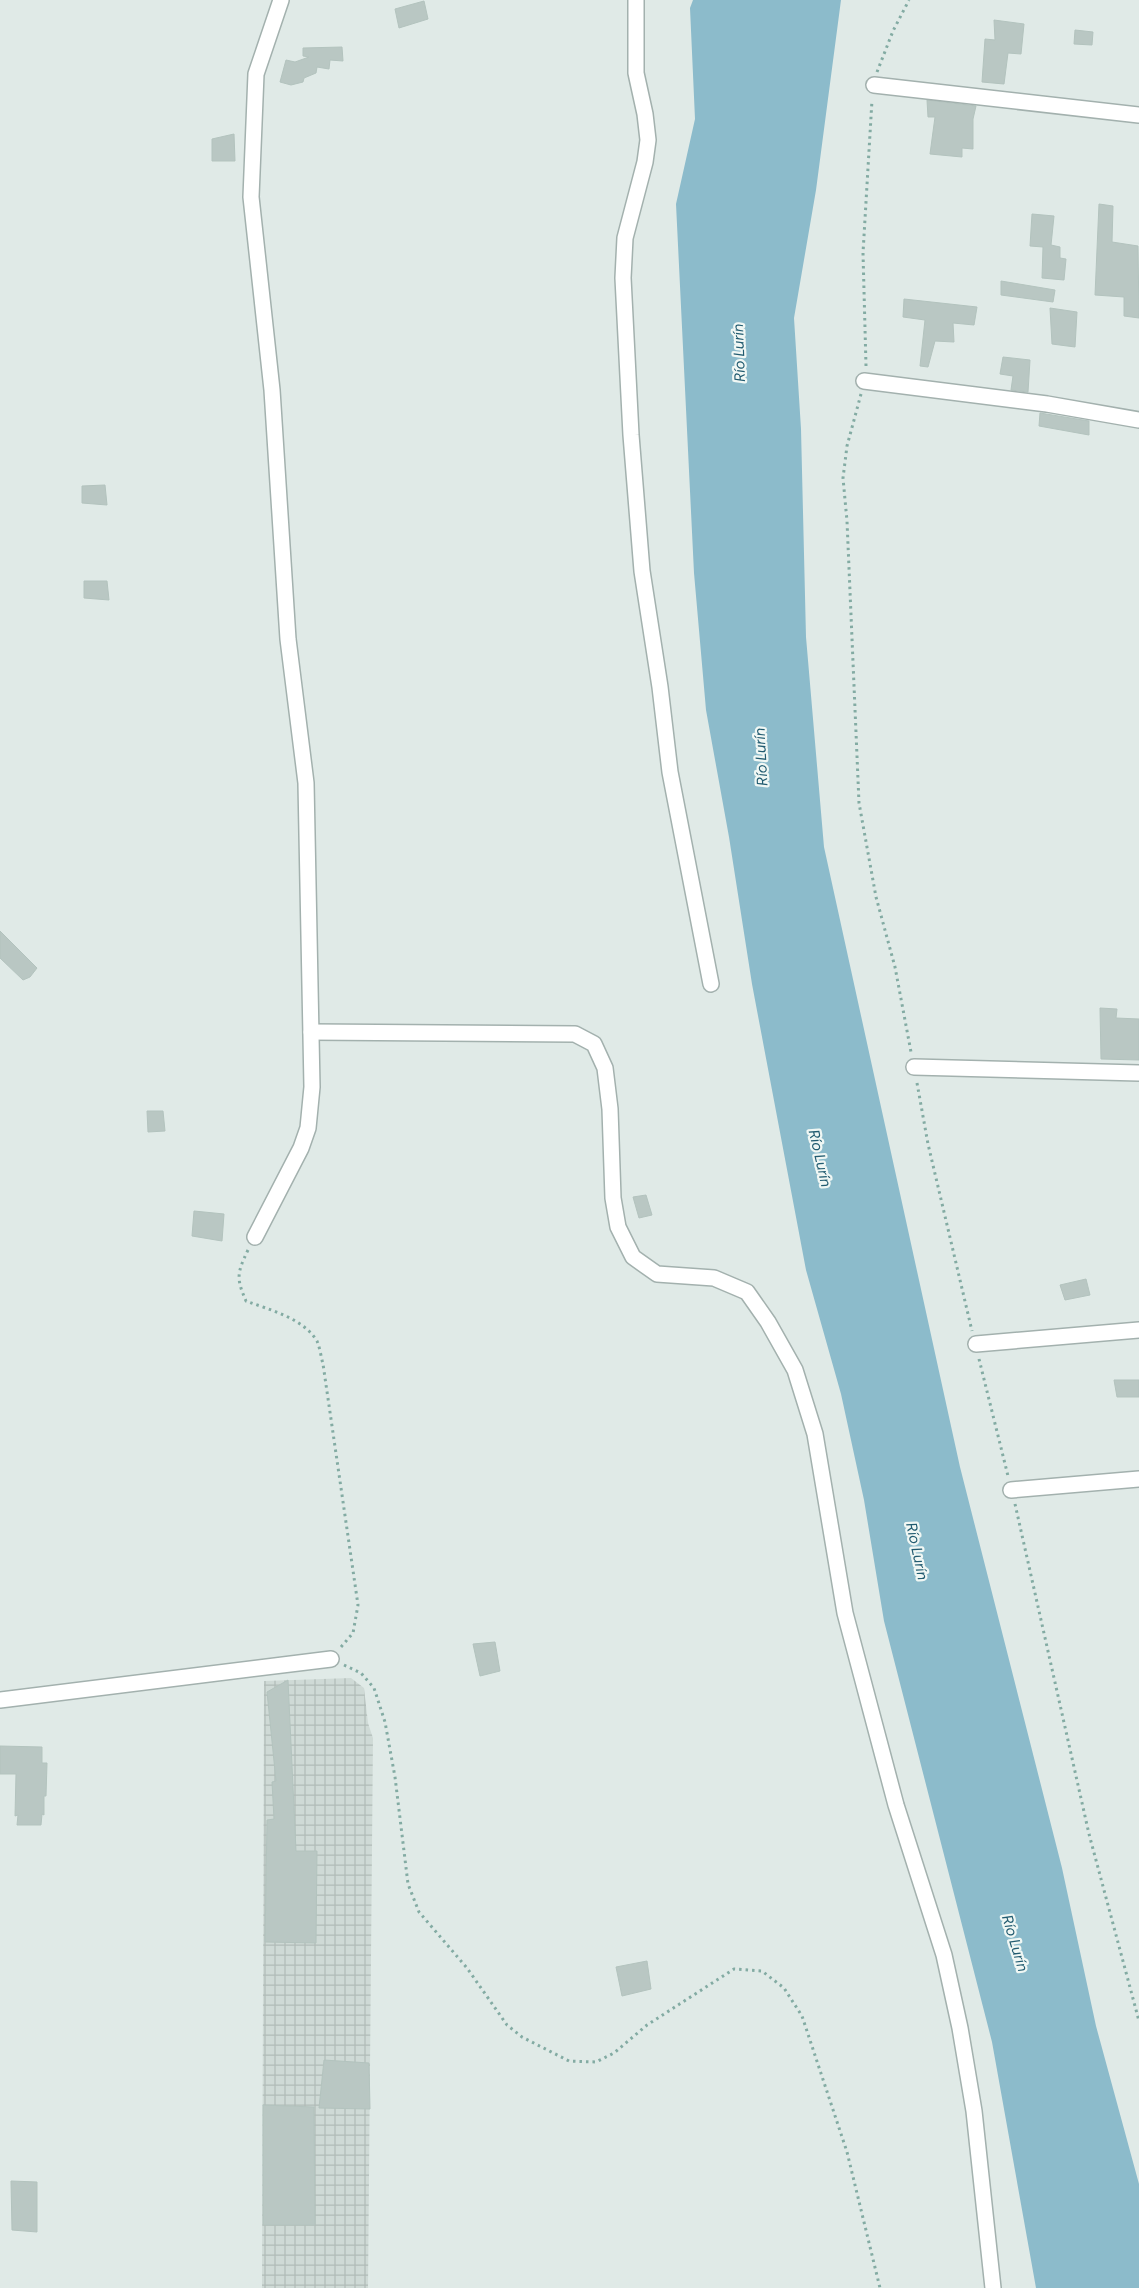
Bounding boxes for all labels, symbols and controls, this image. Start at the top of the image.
water label: Río Lurín [729,323,749,383]
water label: Río Lurín [750,727,772,787]
water label: Río Lurín [805,1127,835,1189]
water label: Río Lurín [902,1521,932,1581]
water label: Río Lurín [998,1912,1032,1974]

